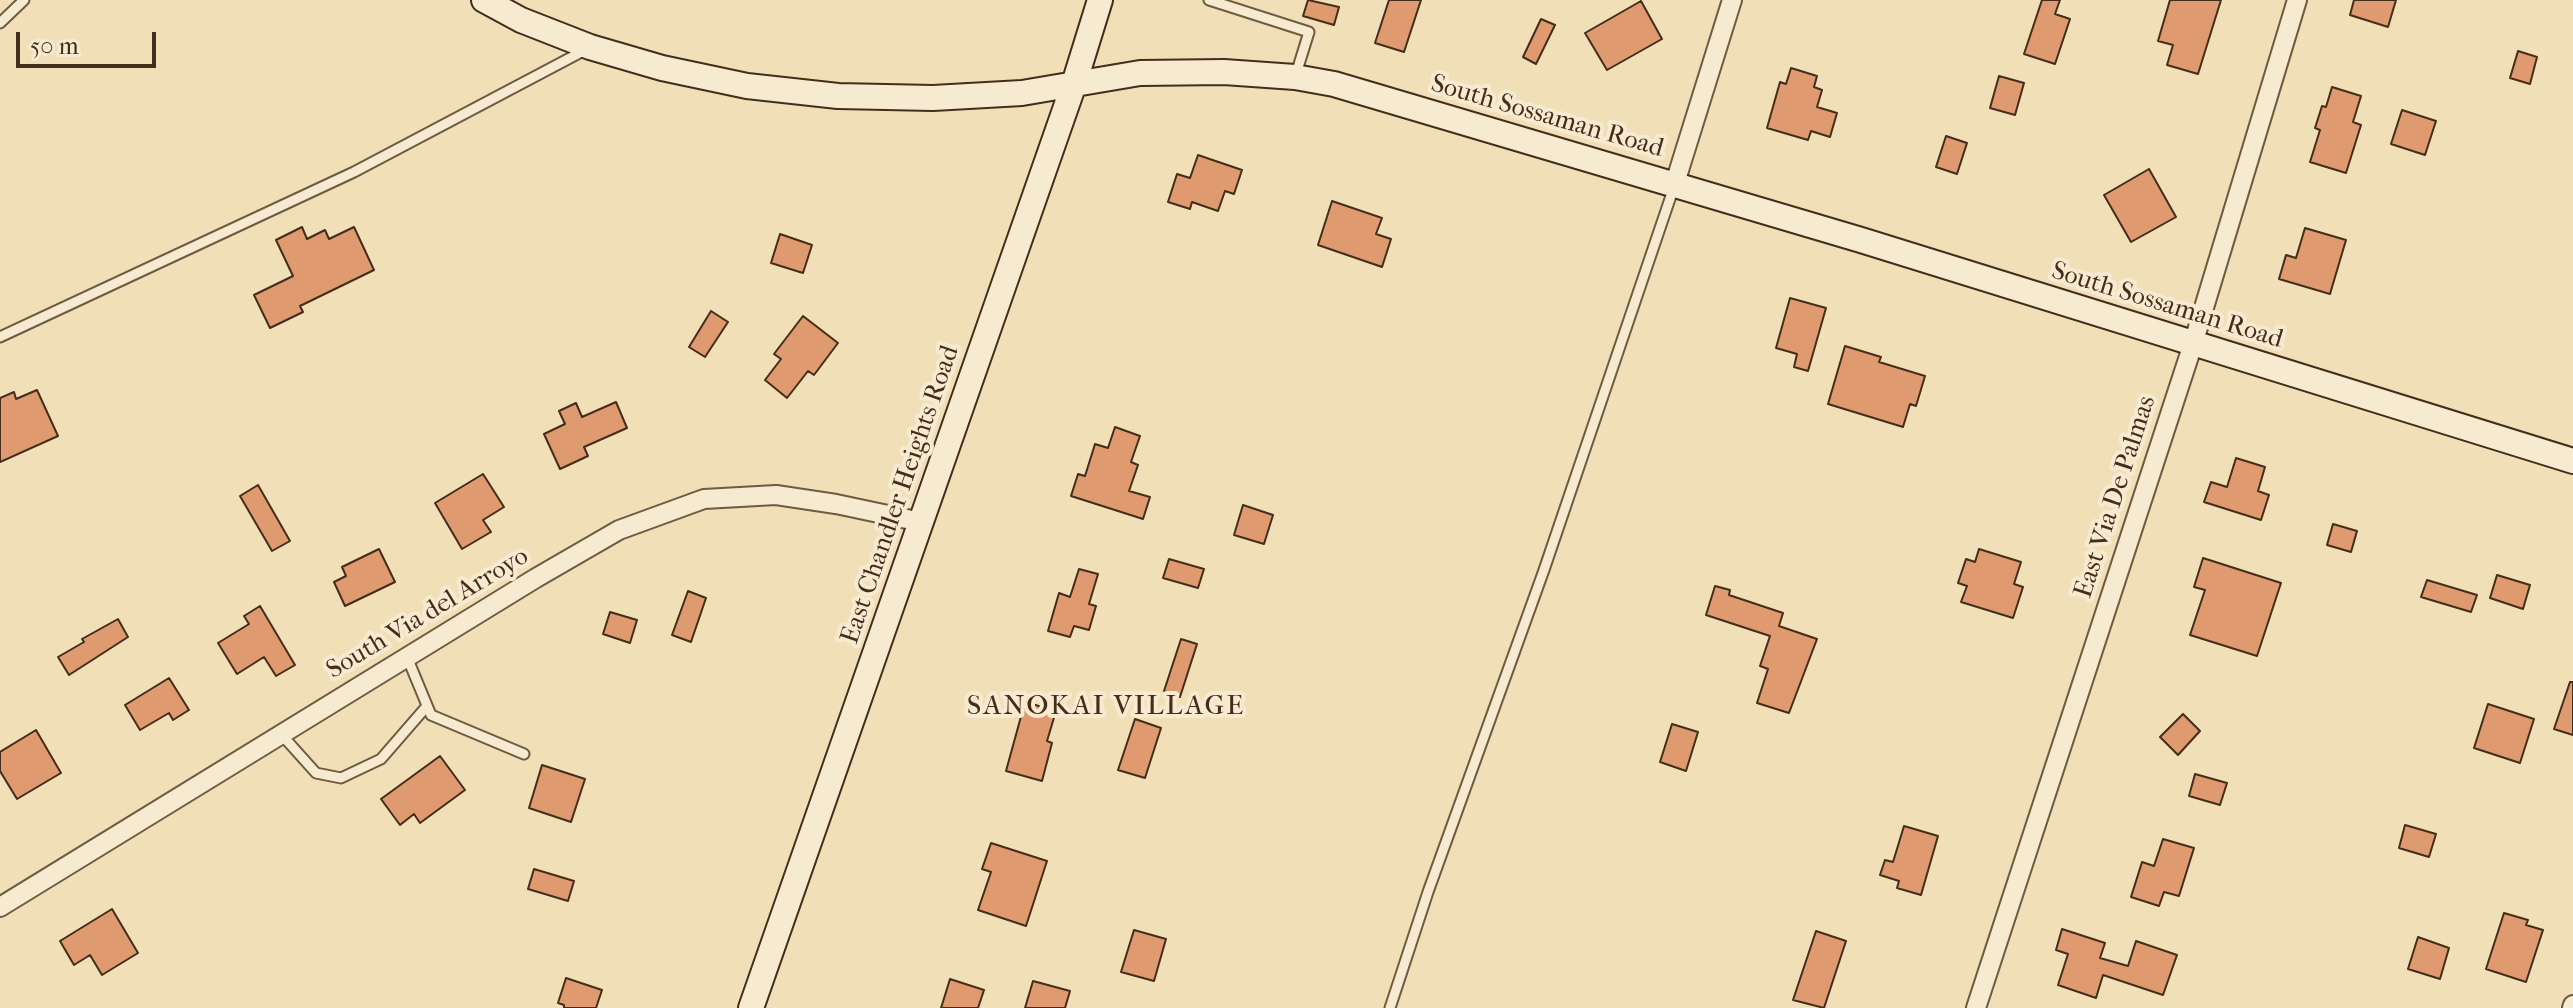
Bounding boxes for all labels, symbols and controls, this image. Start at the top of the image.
scale bar [20,16,160,66]
text: 50 m [30,32,79,60]
street label: South Sossaman Road [1427,69,1667,165]
street label: South Sossaman Road [2047,256,2287,356]
street label: East Chandler Heights Road [835,342,967,648]
street label: East Via De Palmas [2069,392,2163,602]
street label: South Via del Arroyo [321,541,535,687]
district label: SANOKAI VILLAGE [967,690,1245,724]

